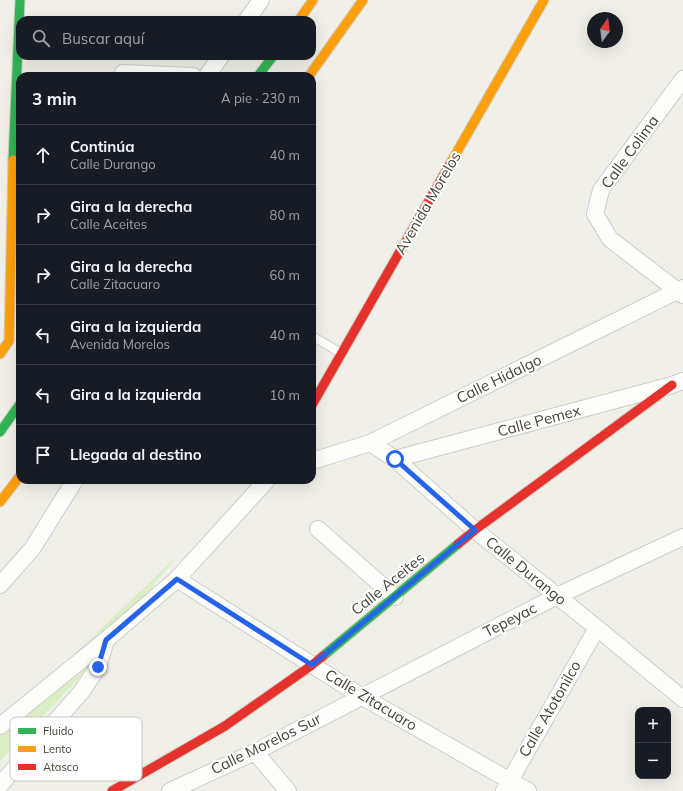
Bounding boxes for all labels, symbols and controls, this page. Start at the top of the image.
north arrow [587,12,623,48]
search box [16,16,316,60]
icon: search [30,27,52,49]
text: Buscar aquí [62,29,144,48]
text: 3 min [32,88,77,109]
text: A pie · 230 m [221,90,300,106]
street label: Calle Colima [597,111,663,192]
text: Continúa [70,137,135,156]
icon: ahead [32,144,54,166]
text: 40 m [270,147,300,163]
street label: Avenida Morelos [390,148,465,257]
text: Calle Durango [70,156,156,172]
text: Gira a la derecha [70,197,192,216]
icon: right [32,204,54,226]
text: 80 m [270,207,300,223]
text: Calle Aceites [70,216,147,232]
text: Gira a la derecha [70,257,192,276]
icon: right [32,264,54,286]
text: 60 m [270,267,300,283]
text: Calle Zitacuaro [70,276,160,292]
text: Gira a la izquierda [70,317,201,336]
icon: left [32,324,54,346]
text: 40 m [270,327,300,343]
text: Avenida Morelos [70,336,170,352]
street label: Calle Hidalgo [453,350,545,407]
icon: left [32,384,54,406]
text: Gira a la izquierda [70,385,201,404]
text: 10 m [270,387,300,403]
street label: Calle Pemex [495,400,582,441]
icon: arrive [32,444,54,466]
text: Llegada al destino [70,445,202,464]
route start [386,450,404,468]
street label: Calle Durango [482,532,571,609]
street label: Calle Aceites [347,548,428,619]
street label: Tepeyac [480,598,540,641]
street label: Calle Atotonilco [514,657,585,760]
route end [89,658,107,676]
street label: Calle Zitacuaro [322,665,421,734]
map controls [635,707,671,779]
button: + [635,707,671,743]
street label: Calle Morelos Sur [208,708,324,778]
legend [10,717,142,781]
text: Fluido [43,724,74,738]
text: Lento [43,742,71,756]
button: − [635,743,671,779]
text: Atasco [43,760,78,774]

